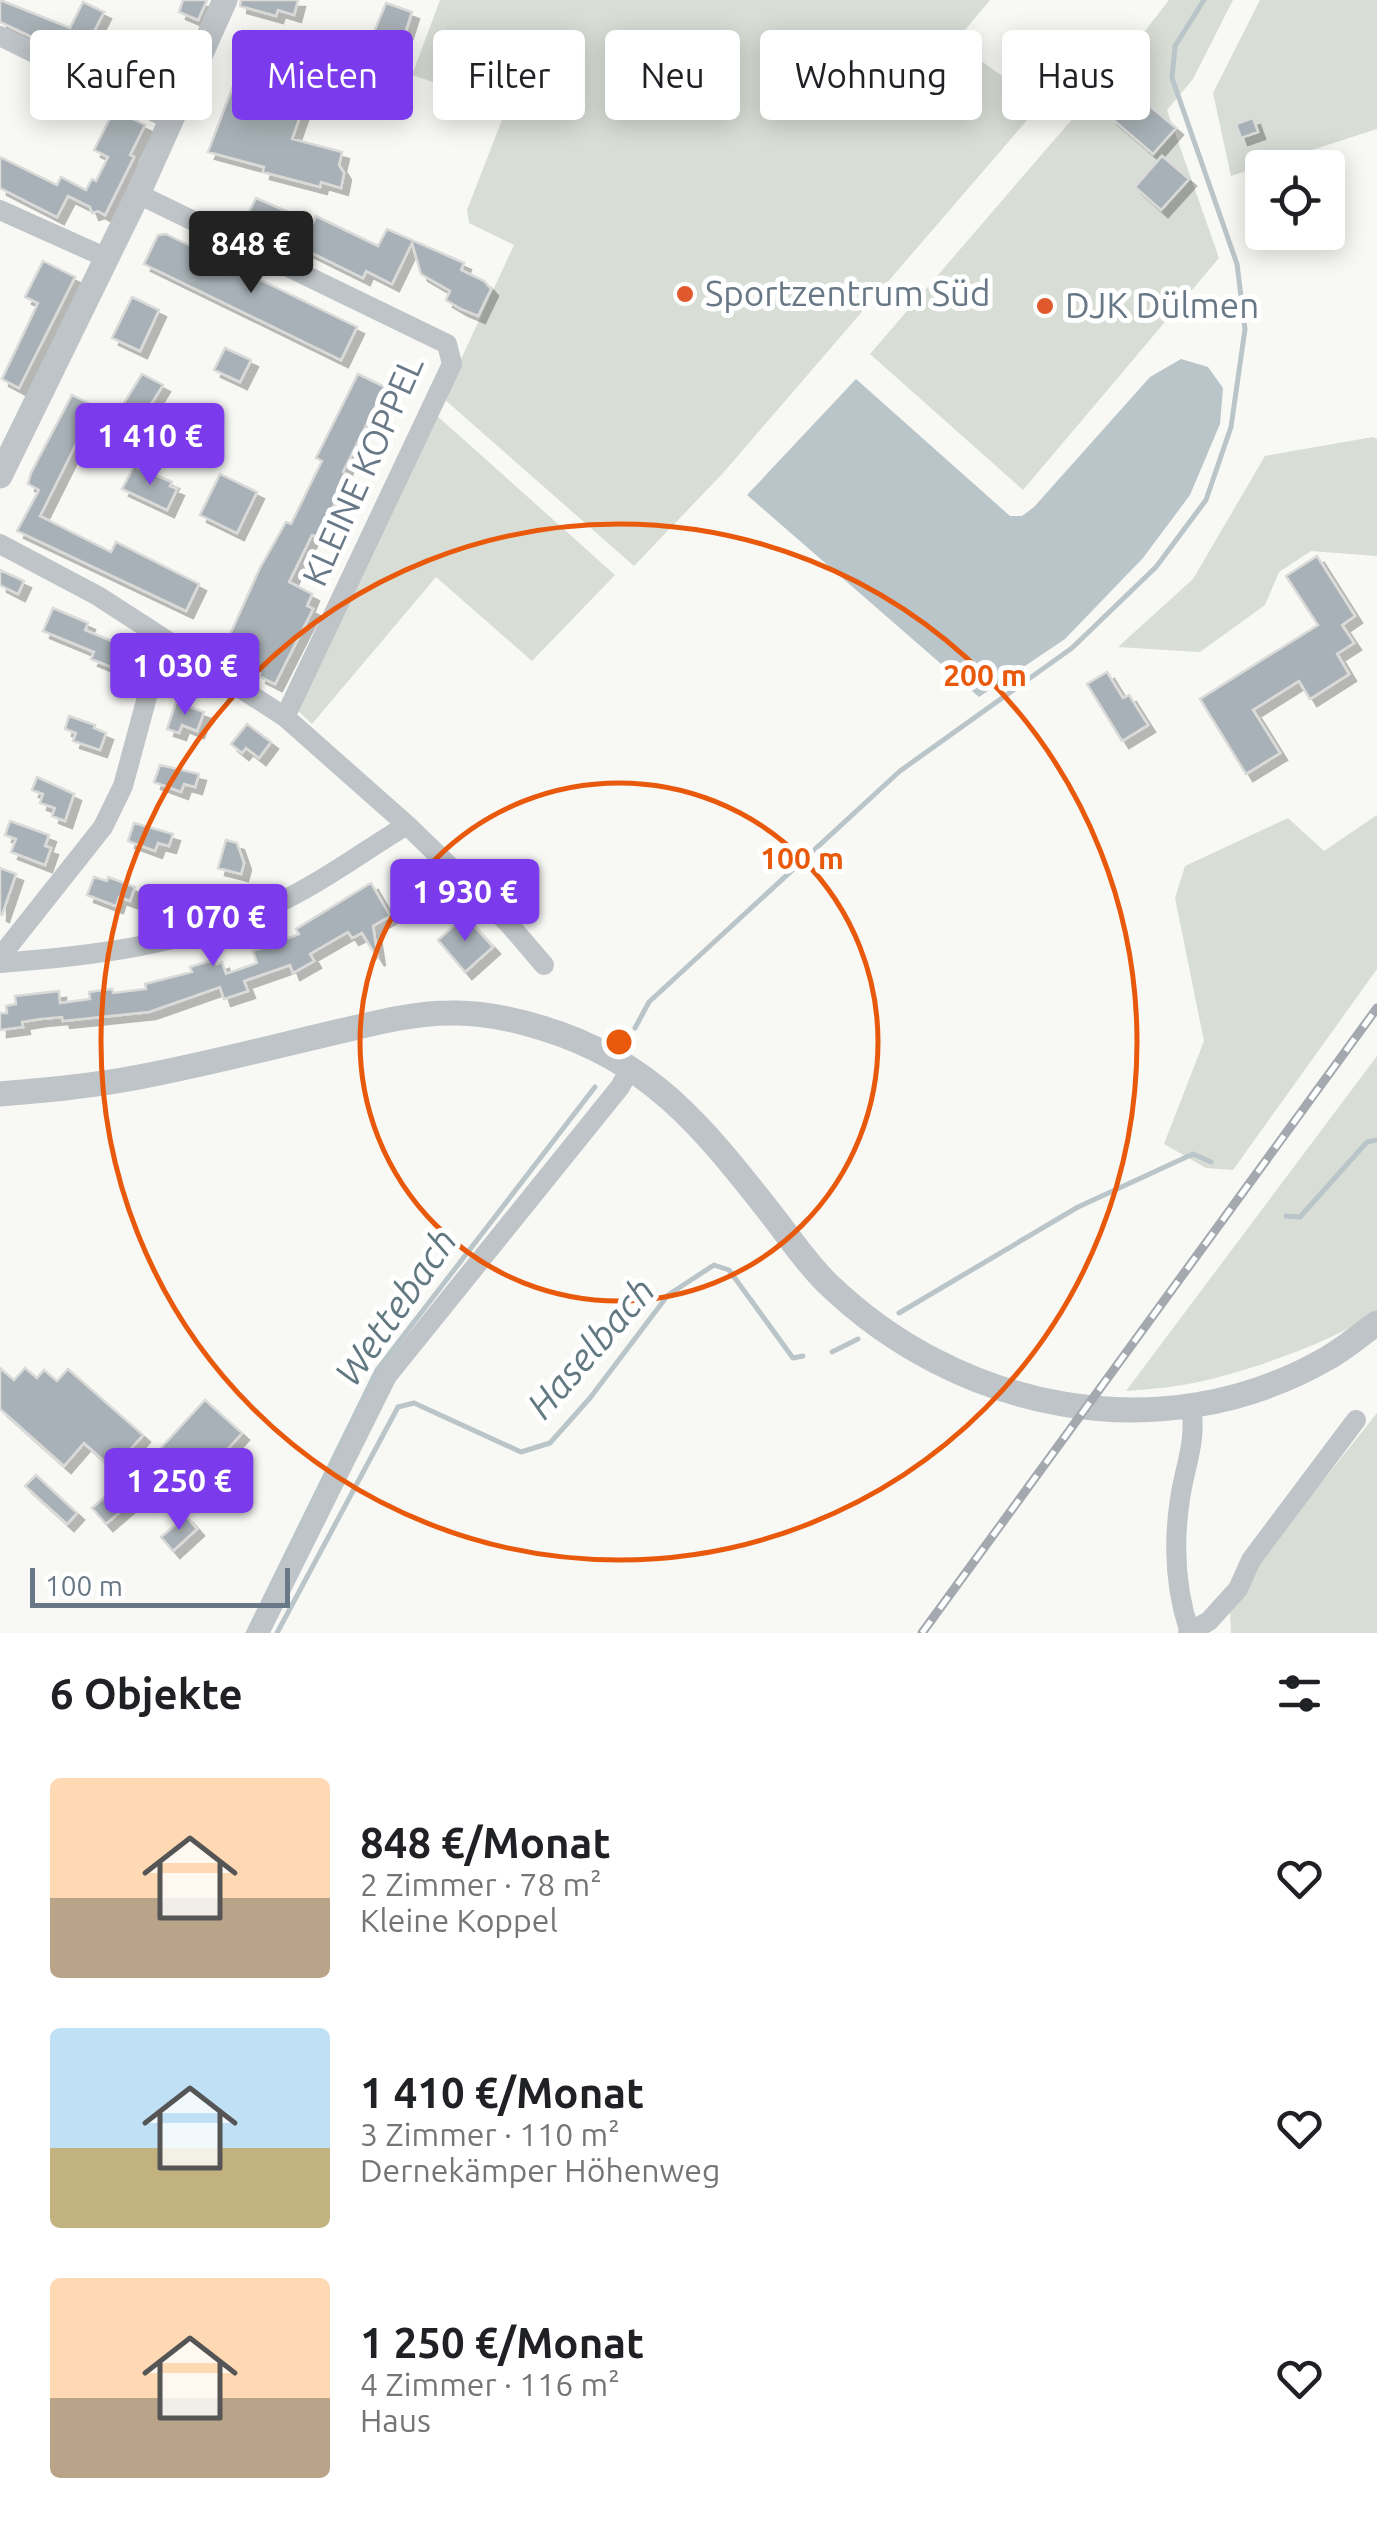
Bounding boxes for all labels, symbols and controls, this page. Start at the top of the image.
chip: Kaufen [30,30,212,120]
chip: Mieten [232,30,413,120]
chip: Filter [433,30,585,120]
chip: Neu [605,30,740,120]
chip: Wohnung [760,30,982,120]
chip: Haus [1002,30,1150,120]
map controls [1245,150,1345,250]
button: locate [1245,150,1345,250]
pin: 848 € [181,211,321,296]
text: 848 € [211,225,291,261]
place label: Sportzentrum Süd [705,273,990,313]
marker: Sportzentrum Süd [674,283,696,305]
place label: DJK Dülmen [1065,285,1259,325]
marker: DJK Dülmen [1034,295,1056,317]
street label: KLEINE KOPPEL [294,349,431,592]
pin: 1 410 € [58,403,242,488]
text: 1 410 € [97,417,203,453]
pin: 1 030 € [93,633,277,718]
text: 1 030 € [132,647,238,683]
text: 200 m [943,658,1027,692]
text: 100 m [760,841,844,875]
pin: 1 930 € [373,859,557,944]
text: 1 930 € [412,873,518,909]
pin: 1 070 € [121,884,305,969]
text: 1 070 € [160,898,266,934]
centre of rings [601,1024,637,1060]
water label: Wettebach [326,1220,464,1393]
water label: Haselbach [518,1269,662,1426]
pin: 1 250 € [87,1448,271,1533]
text: 1 250 € [126,1462,232,1498]
scale bar [30,1563,290,1608]
text: 100 m [45,1570,123,1601]
icon: filters [1272,1666,1327,1721]
text: 6 Objekte [50,1670,243,1717]
icon: home [130,1818,250,1938]
text: 848 €/Monat [360,1819,611,1866]
icon: heart [1272,1851,1327,1906]
text: 2 Zimmer · 78 m² [360,1866,602,1902]
text: Kleine Koppel [360,1902,558,1938]
icon: home [130,2068,250,2188]
text: 1 410 €/Monat [360,2069,644,2116]
icon: heart [1272,2101,1327,2156]
text: 3 Zimmer · 110 m² [360,2116,620,2152]
text: Dernekämper Höhenweg [360,2152,720,2188]
icon: home [130,2318,250,2438]
text: 1 250 €/Monat [360,2319,644,2366]
icon: heart [1272,2351,1327,2406]
text: 4 Zimmer · 116 m² [360,2366,620,2402]
text: Haus [360,2402,431,2438]

